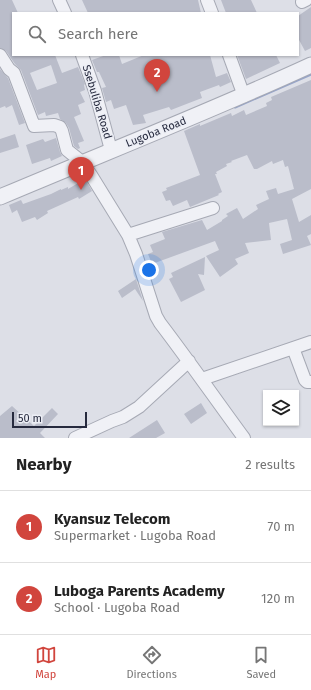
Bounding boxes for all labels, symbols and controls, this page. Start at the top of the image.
search box [12,12,299,56]
icon: search [26,23,48,45]
text: Search here [58,25,138,43]
pin: 2 [144,59,170,92]
street label: Ssebuliba Road [80,63,114,141]
street label: Lugoba Road [124,114,188,150]
pin: 1 [68,157,94,190]
your location [139,260,159,280]
map controls [263,390,299,426]
button: layers [263,390,299,426]
scale bar [12,410,87,429]
text: 50 m [18,412,42,425]
text: Nearby [16,454,71,475]
text: 2 results [245,457,295,472]
text: Kyansuz Telecom [54,510,170,528]
text: 1 [26,519,32,534]
text: 70 m [268,519,295,534]
text: Supermarket · Lugoba Road [54,528,216,543]
text: Luboga Parents Academy [54,582,225,600]
text: 2 [26,591,32,606]
text: 120 m [261,591,295,606]
text: School · Lugoba Road [54,600,180,615]
tab: Map [35,644,57,681]
tab: Directions [126,644,177,681]
tab: Saved [246,644,276,681]

